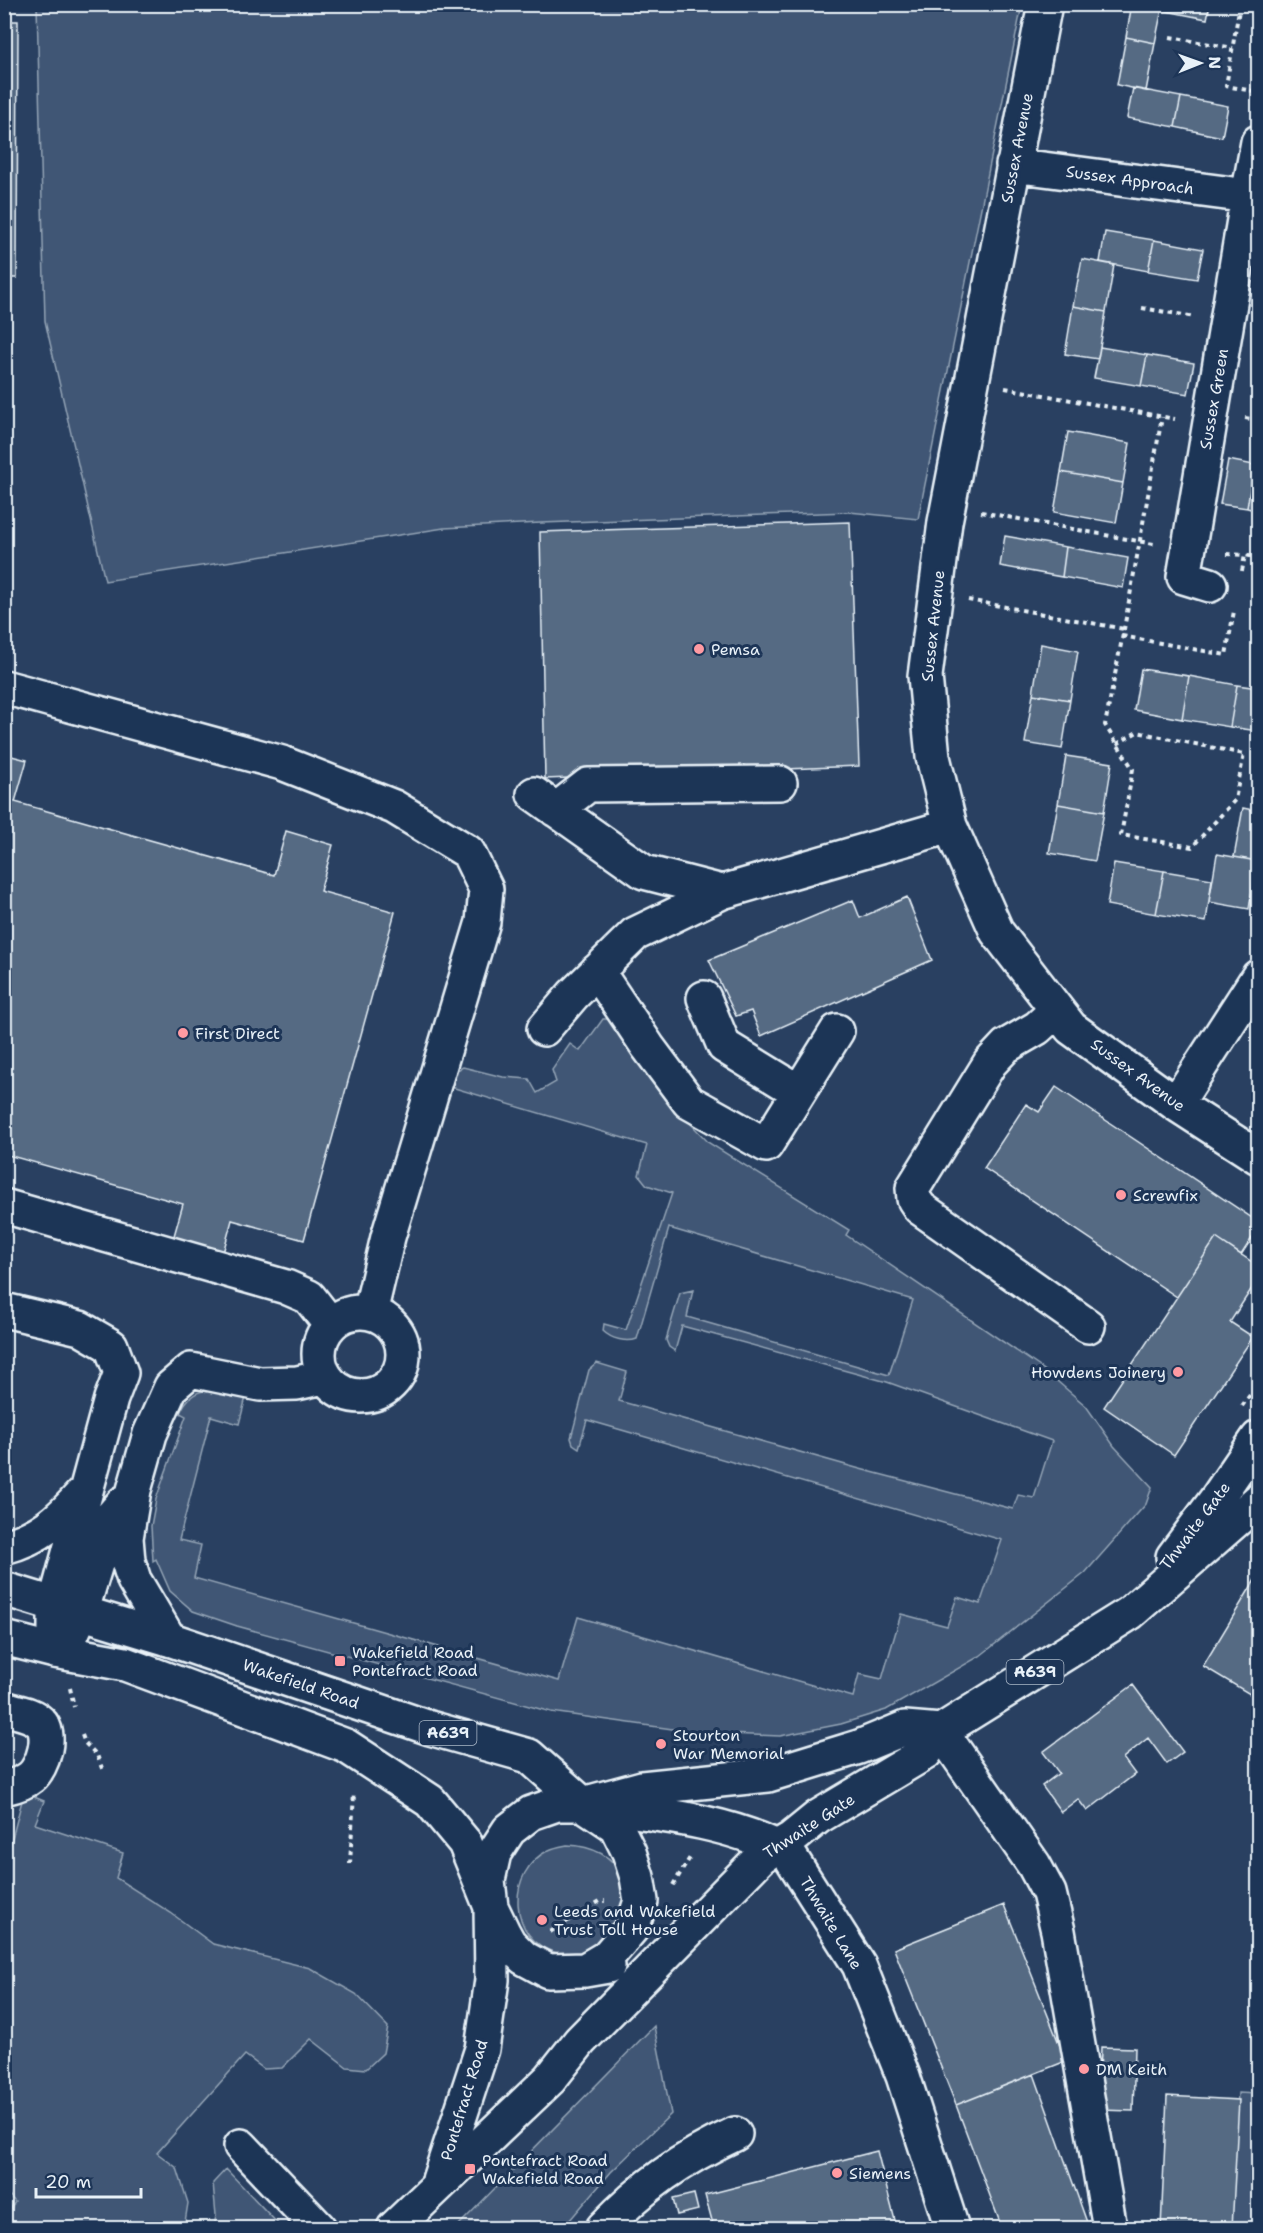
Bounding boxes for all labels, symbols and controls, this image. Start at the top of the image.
north arrow [1170,33,1230,93]
text: N [1204,56,1225,69]
street label: Sussex Avenue [996,91,1038,205]
street label: Sussex Approach [1065,161,1195,199]
street label: Sussex Green [1195,347,1233,451]
street label: Sussex Avenue [917,569,949,683]
place label: Pemsa [711,639,760,660]
marker: Pemsa [692,642,706,656]
place label: First Direct [195,1023,280,1044]
marker: First Direct [176,1026,190,1040]
street label: Sussex Avenue [1086,1034,1190,1116]
place label: Screwfix [1133,1185,1198,1206]
marker: Screwfix [1114,1188,1128,1202]
place label: Howdens Joinery [1031,1362,1166,1383]
marker: Howdens Joinery [1171,1365,1185,1379]
street label: Thwaite Gate [1155,1478,1235,1574]
place label: Wakefield Road Pontefract Road [352,1642,478,1681]
street label: Wakefield Road [240,1654,362,1714]
marker: Wakefield Road Pontefract Road [333,1654,347,1668]
road number: A639 [1006,1660,1064,1684]
road number: A639 [420,1721,476,1745]
place label: Stourton War Memorial [673,1725,784,1764]
marker: Stourton War Memorial [654,1737,668,1751]
street label: Thwaite Gate [759,1789,859,1863]
street label: Thwaite Lane [795,1873,867,1973]
place label: Leeds and Wakefield Trust Toll House [554,1901,715,1940]
marker: Leeds and Wakefield Trust Toll House [535,1913,549,1927]
street label: Pontefract Road [436,2037,492,2163]
place label: DM Keith [1096,2059,1167,2080]
marker: DM Keith [1077,2062,1091,2076]
place label: Pontefract Road Wakefield Road [482,2150,608,2189]
scale bar [36,2161,141,2199]
marker: Pontefract Road Wakefield Road [463,2162,477,2176]
place label: Siemens [849,2163,911,2184]
marker: Siemens [830,2166,844,2180]
text: 20 m [45,2170,91,2194]

